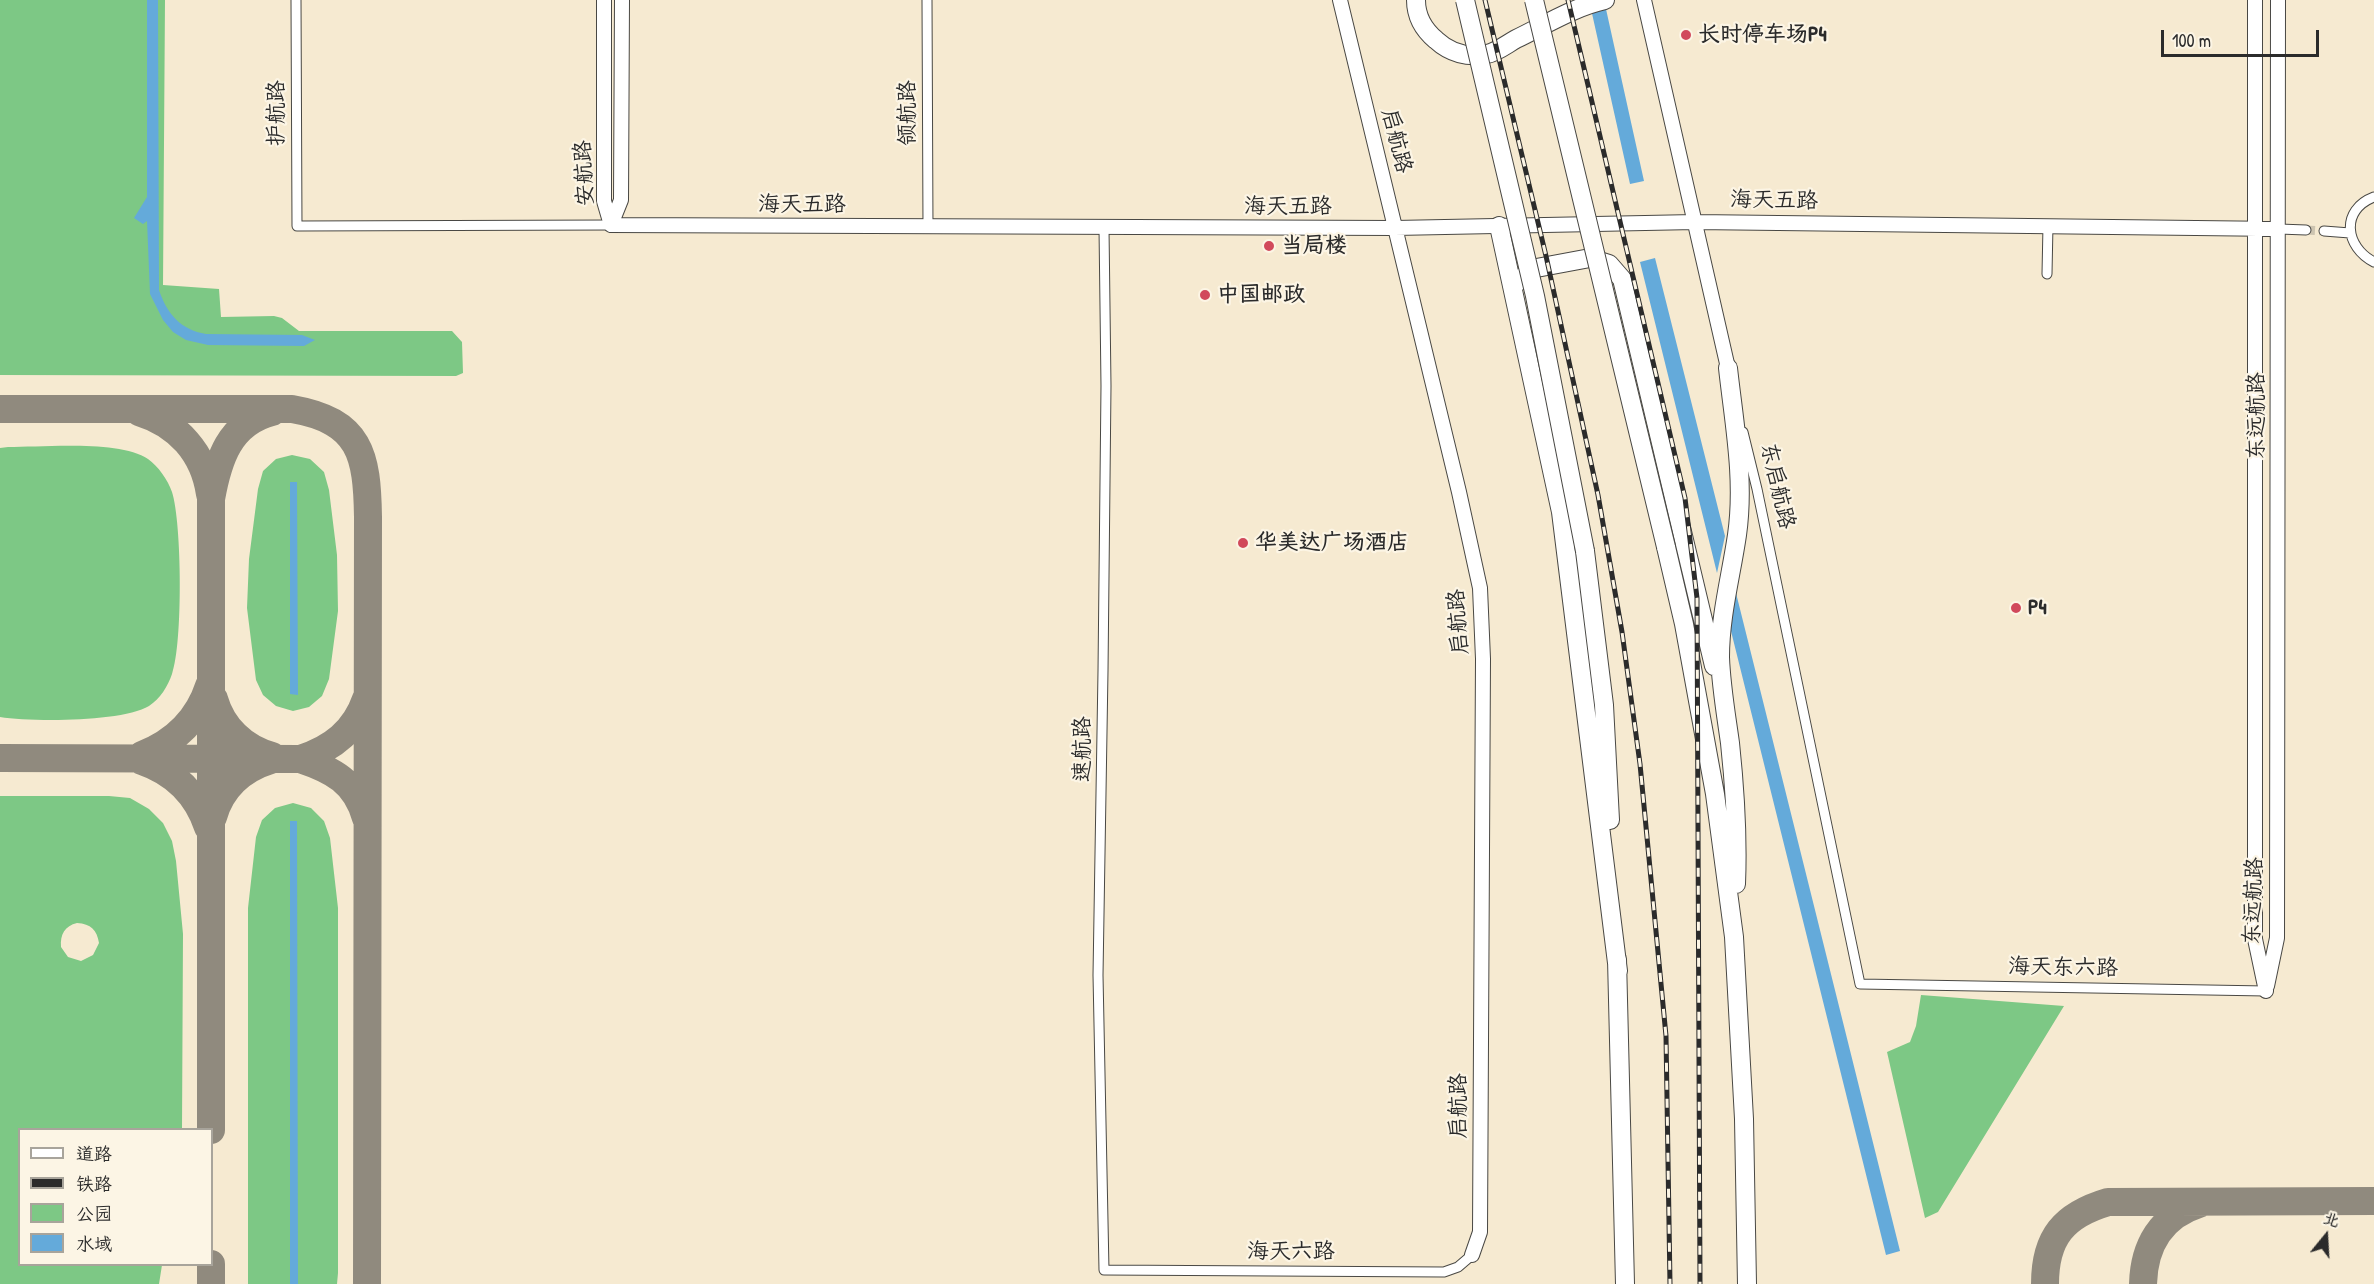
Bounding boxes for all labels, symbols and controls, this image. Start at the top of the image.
scale bar [2164,18,2322,56]
place label: 长时停车场P4 [1698,22,1827,48]
marker: 长时停车场P4 [1679,28,1693,42]
text: 100 m [2172,28,2211,53]
street label: 护航路 [264,80,290,146]
street label: 领航路 [895,80,921,146]
street label: 启航路 [1375,106,1417,176]
street label: 安航路 [570,139,600,207]
street label: 海天五路 [1730,187,1818,215]
street label: 海天五路 [758,192,846,218]
street label: 海天五路 [1244,194,1332,220]
place label: 当局楼 [1281,233,1347,259]
marker: 当局楼 [1262,239,1276,253]
place label: 中国邮政 [1217,282,1305,308]
marker: 中国邮政 [1198,288,1212,302]
street label: 东远航路 [2244,372,2270,460]
street label: 东启航路 [1754,440,1800,532]
place label: 华美达广场酒店 [1255,530,1409,556]
marker: 华美达广场酒店 [1236,536,1250,550]
street label: 启航路 [1444,588,1474,656]
place label: P4 [2028,595,2047,621]
marker: P4 [2009,601,2023,615]
street label: 速航路 [1070,716,1096,782]
street label: 东远航路 [2239,857,2269,945]
street label: 海天东六路 [2008,954,2118,982]
street label: 启航路 [1446,1073,1472,1139]
legend [18,1128,213,1266]
text: 道路 [76,1141,112,1166]
text: 铁路 [76,1171,112,1196]
text: 公园 [76,1201,112,1226]
north arrow [2296,1206,2356,1266]
text: 北 [2321,1206,2343,1232]
text: 水域 [76,1231,112,1256]
street label: 海天六路 [1247,1239,1335,1265]

